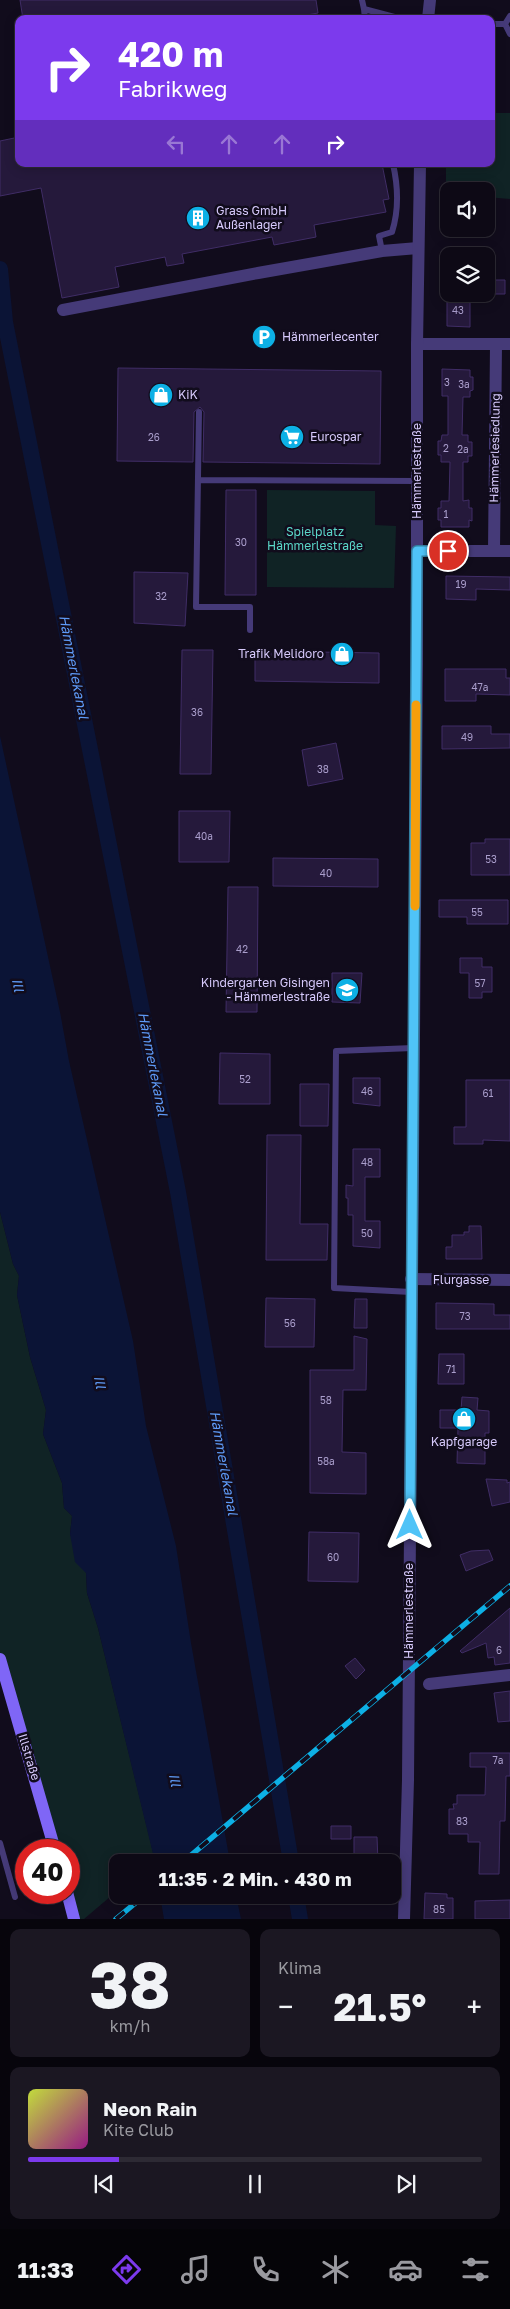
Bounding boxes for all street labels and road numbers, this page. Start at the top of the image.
street label: Hämmerlesiedlung [486,393,503,503]
street label: Hämmerlestraße [409,423,424,519]
street label: Flurgasse [433,1272,489,1287]
street label: Hämmerlestraße [401,1563,416,1659]
street label: Illstraße [15,1732,44,1782]

